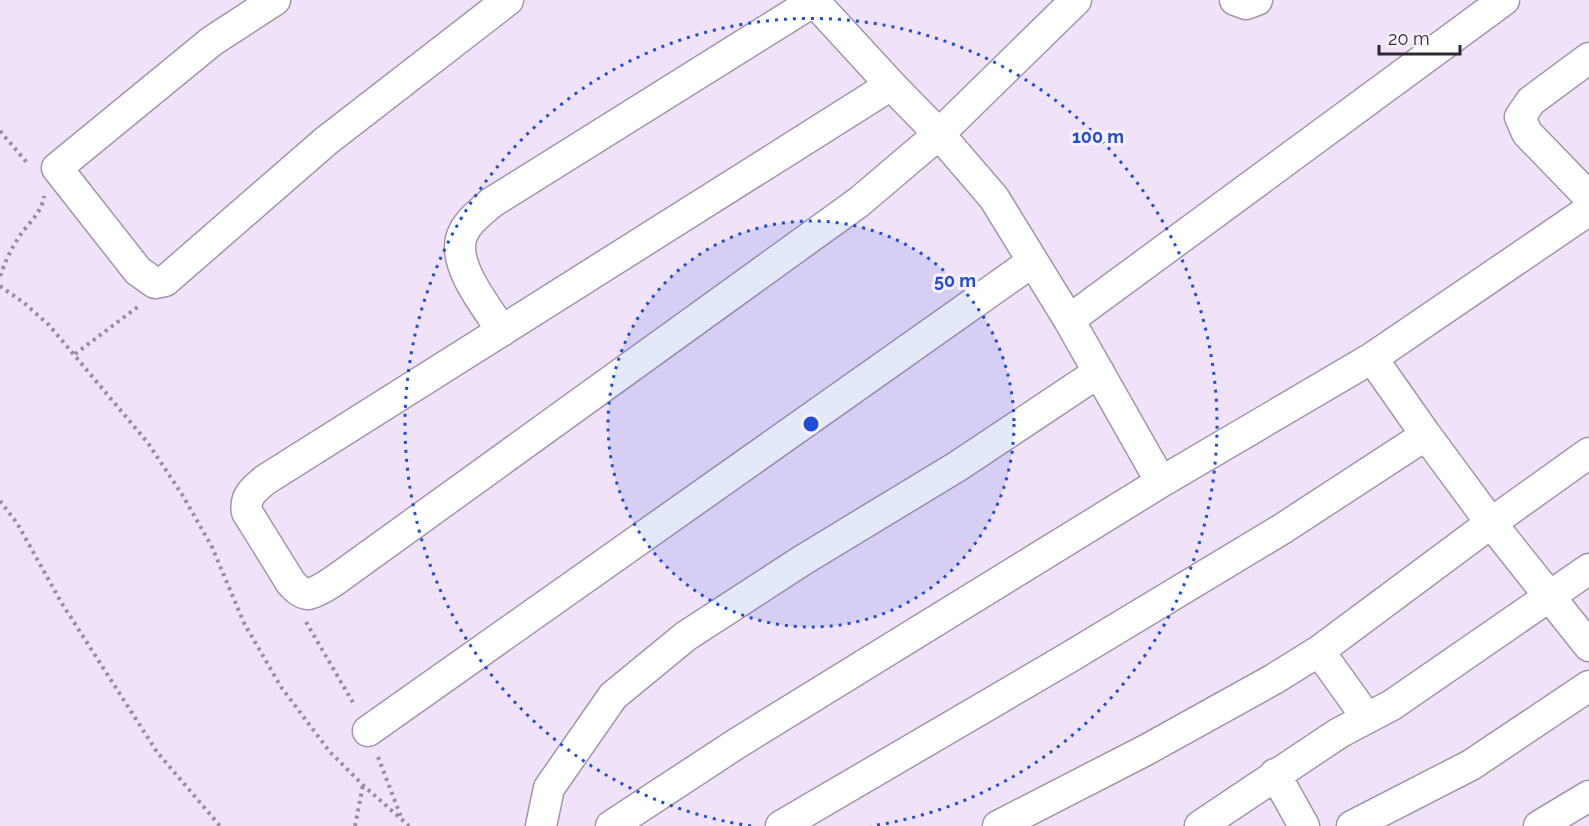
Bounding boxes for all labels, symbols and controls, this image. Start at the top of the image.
scale bar [1379,18,1460,56]
text: 20 m [1388,28,1430,49]
text: 100 m [1072,126,1124,147]
text: 50 m [934,270,976,291]
centre of rings [801,414,821,434]

